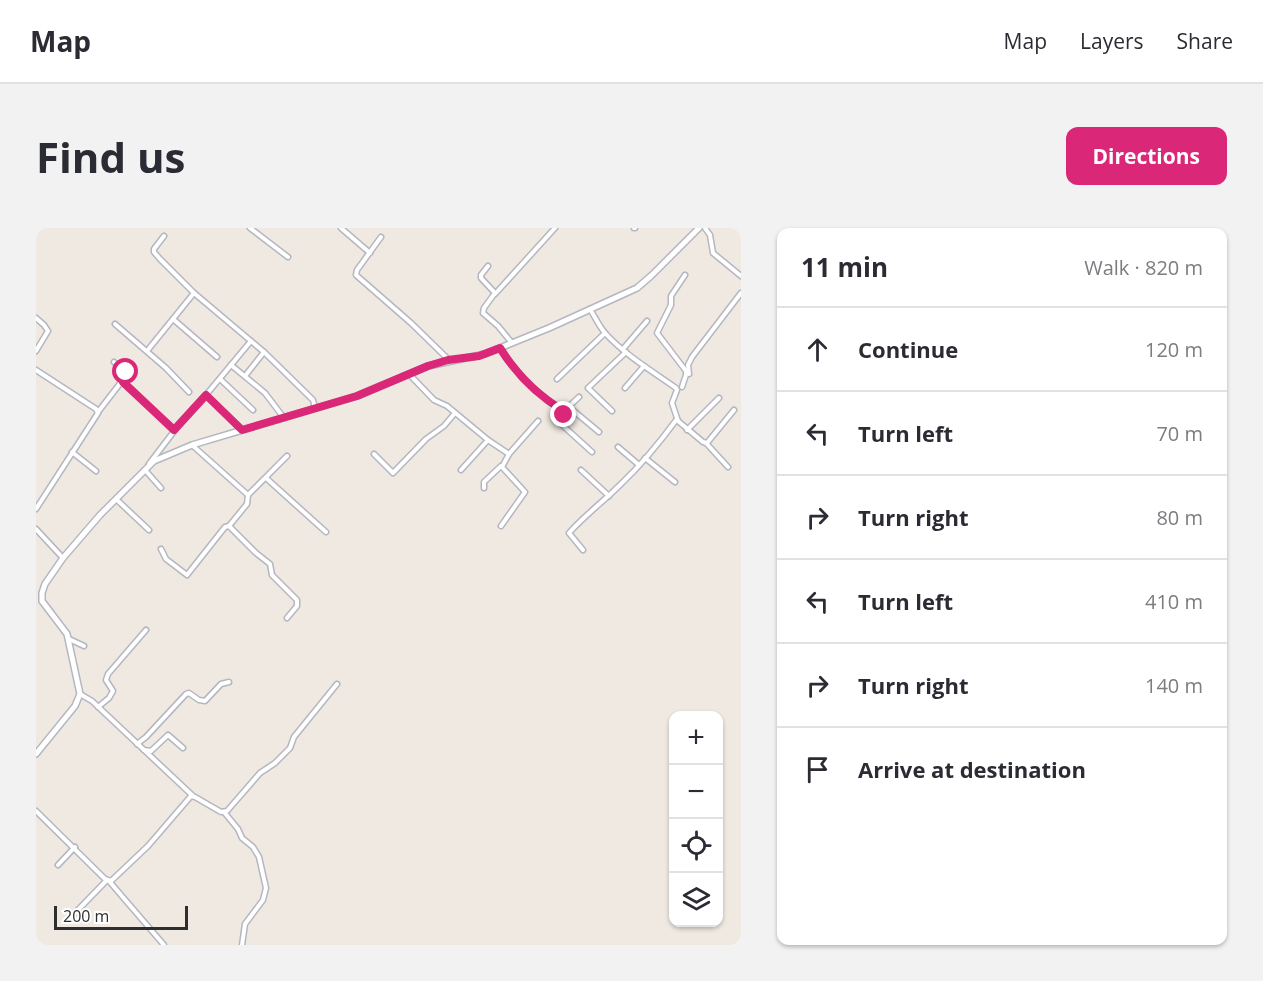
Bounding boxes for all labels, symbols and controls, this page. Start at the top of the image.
text: Map [30,22,91,60]
text: Map [1004,27,1047,55]
text: Layers [1080,27,1144,55]
text: Share [1177,27,1233,55]
button: Directions [1066,127,1227,185]
text: Find us [36,128,185,185]
text: 11 min [801,249,888,285]
text: Walk · 820 m [1084,254,1203,281]
icon: ahead [801,333,834,366]
text: Continue [858,334,958,364]
text: 120 m [1145,336,1203,363]
route start [112,358,138,384]
route end [550,401,576,427]
icon: left [801,417,834,450]
text: Turn left [858,418,953,448]
text: 70 m [1156,420,1203,447]
icon: right [801,501,834,534]
text: Turn right [858,502,969,532]
text: 80 m [1156,504,1203,531]
icon: left [801,585,834,618]
text: Turn left [858,586,953,616]
text: 410 m [1145,588,1203,615]
icon: right [801,669,834,702]
text: Turn right [858,670,969,700]
text: 140 m [1145,672,1203,699]
map controls [669,711,723,927]
button: + [669,711,723,765]
icon: arrive [801,753,834,786]
text: Arrive at destination [858,754,1086,784]
button: − [669,765,723,819]
button: locate [669,819,723,873]
button: layers [669,873,723,927]
scale bar [54,903,188,930]
text: 200 m [63,905,109,927]

